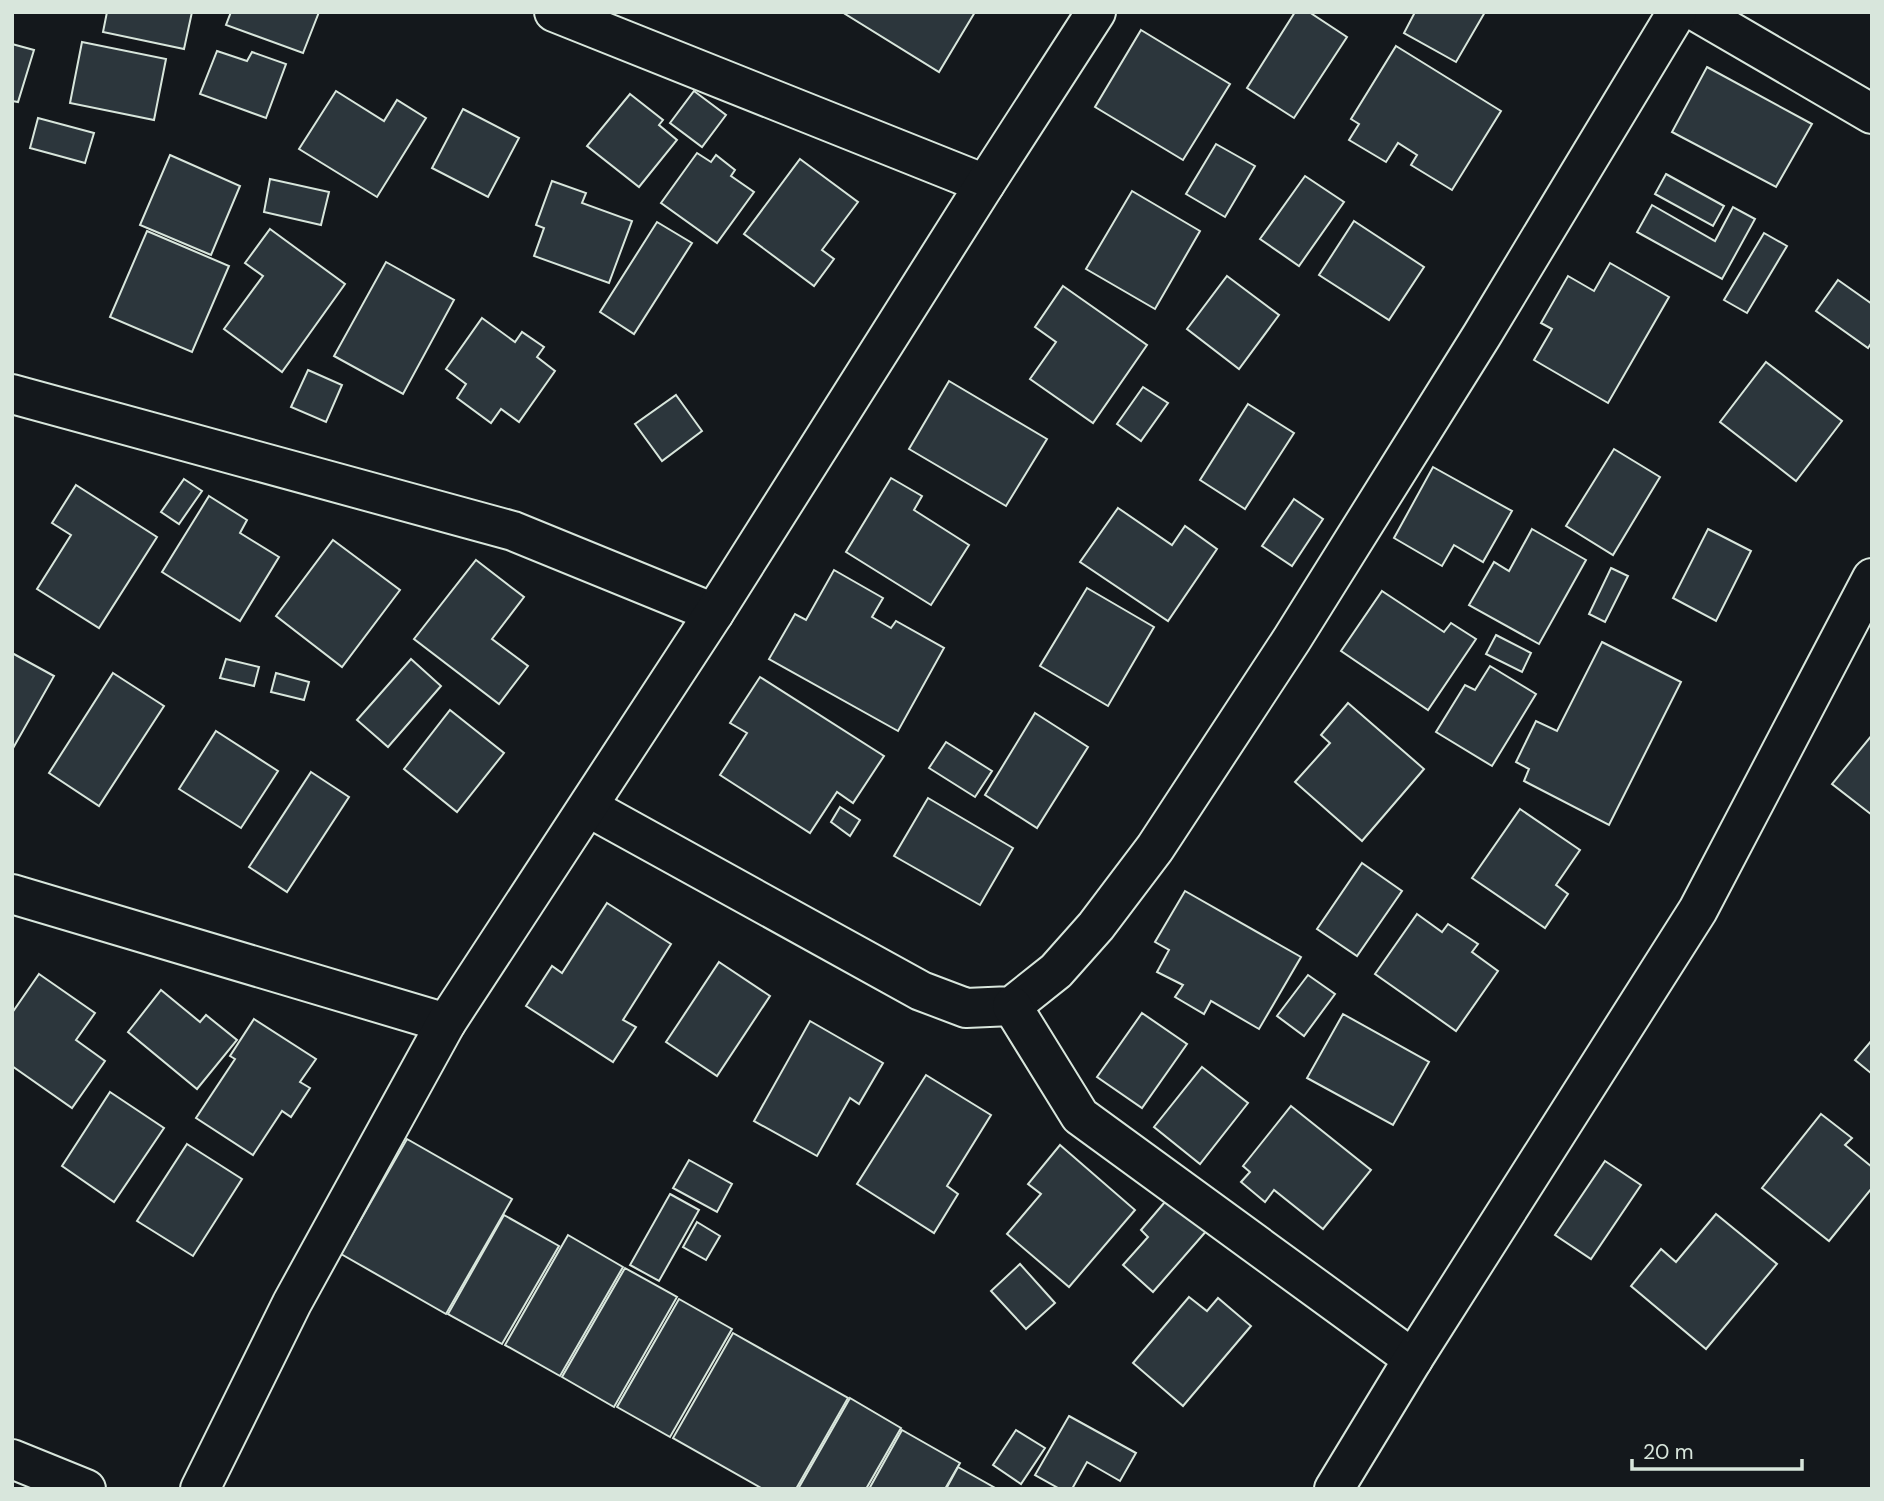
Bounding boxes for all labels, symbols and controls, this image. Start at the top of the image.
scale bar [1632,1428,1802,1472]
text: 20 m [1643,1438,1694,1466]

